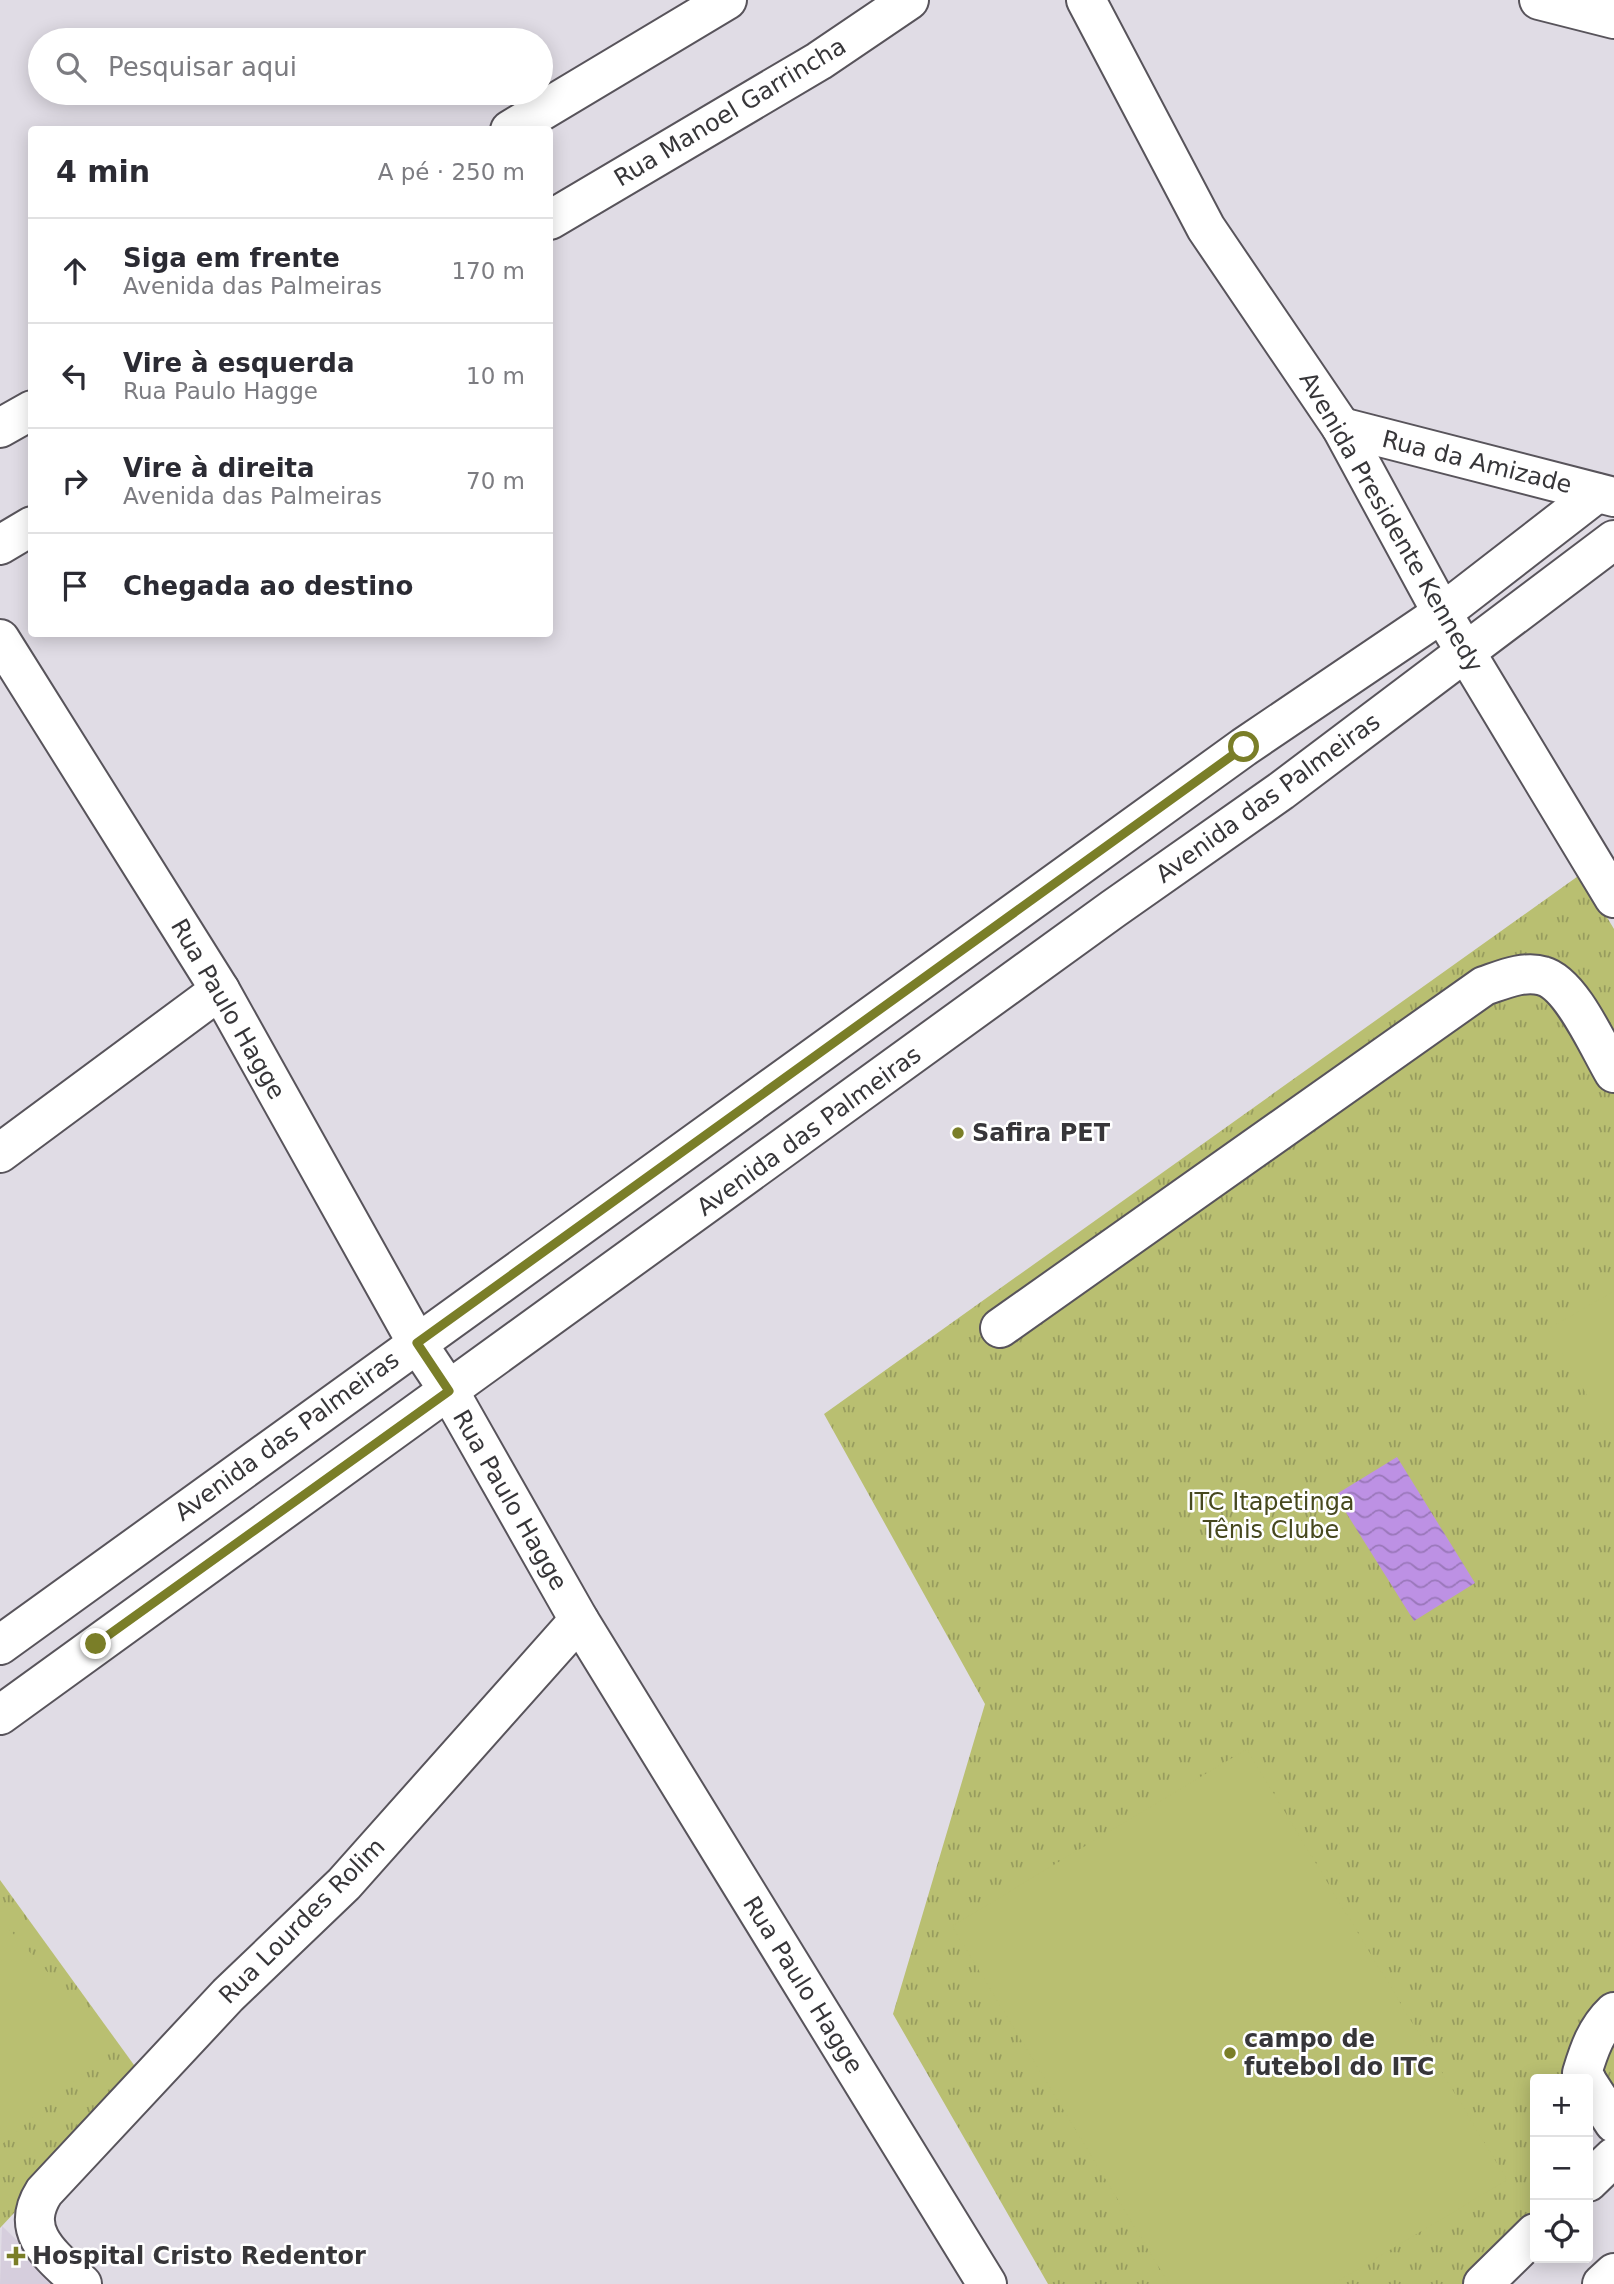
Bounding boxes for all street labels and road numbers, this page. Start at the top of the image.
street label: Rua Manoel Garrincha [609,32,851,192]
street label: Avenida Presidente Kennedy [1293,367,1489,677]
street label: Rua da Amizade [1379,425,1575,499]
street label: Avenida das Palmeiras [1150,707,1386,889]
street label: Rua Paulo Hagge [165,914,291,1104]
street label: Avenida das Palmeiras [691,1040,927,1222]
street label: Avenida das Palmeiras [169,1345,405,1527]
street label: Rua Paulo Hagge [447,1405,573,1595]
street label: Rua Lourdes Rolim [213,1832,391,2010]
street label: Rua Paulo Hagge [737,1891,869,2079]

